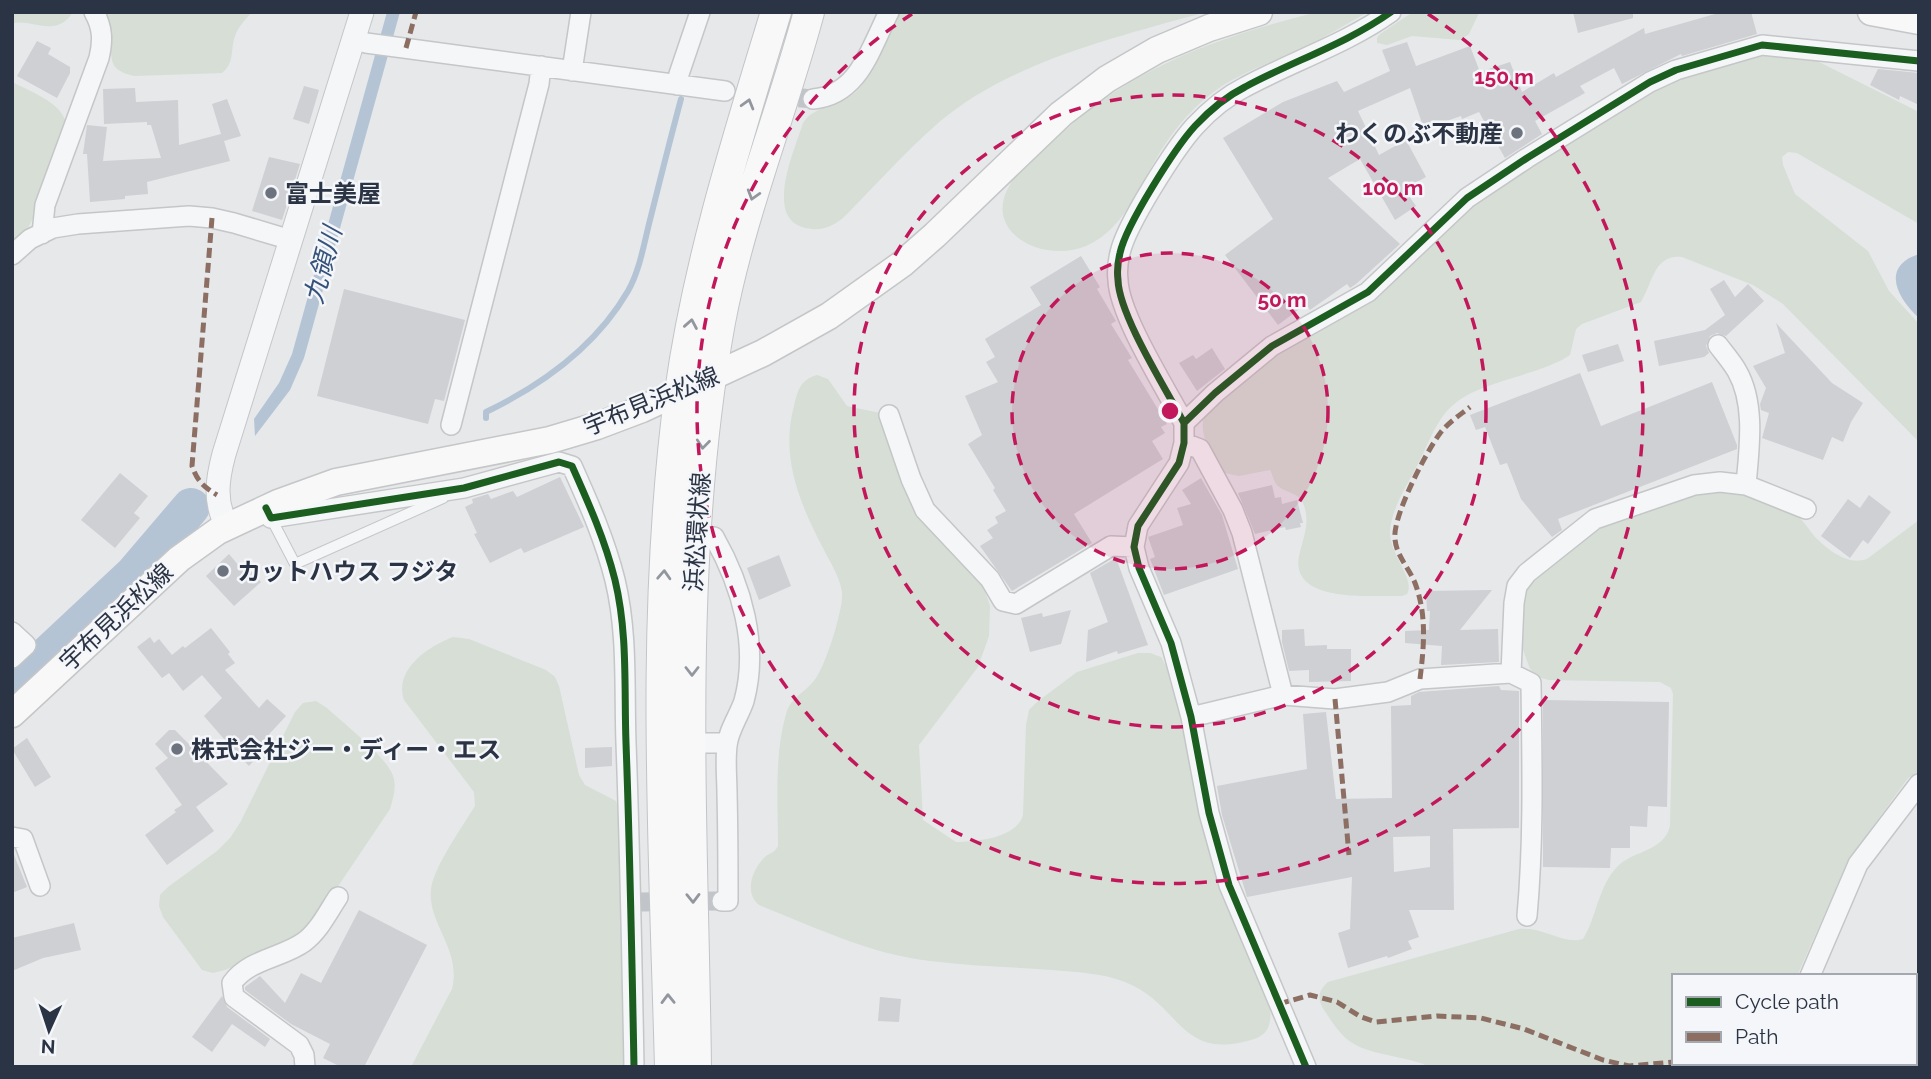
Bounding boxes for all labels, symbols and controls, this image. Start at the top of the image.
text: 150 m [1474,64,1534,89]
one-way arrow [740,98,755,110]
place label: わくのぶ不動産 [1335,119,1503,148]
marker: わくのぶ不動産 [1509,125,1525,141]
text: 100 m [1363,175,1423,200]
place label: 富士美屋 [285,179,381,208]
marker: 富士美屋 [263,185,279,201]
one-way arrow [747,188,762,200]
water label: 九領川 [298,221,348,307]
text: 50 m [1257,287,1307,312]
one-way arrow [683,318,698,330]
street label: 宇布見浜松線 [579,361,723,441]
centre of rings [1158,399,1182,423]
one-way arrow [696,438,711,449]
street label: 浜松環状線 [678,471,716,593]
street label: 宇布見浜松線 [53,557,179,677]
place label: カットハウス フジタ [237,557,458,586]
marker: カットハウス フジタ [215,563,231,579]
one-way arrow [656,569,671,580]
one-way arrow [684,666,700,676]
place label: 株式会社ジー・ディー・エス [191,735,501,764]
marker: 株式会社ジー・ディー・エス [169,741,185,757]
one-way arrow [686,893,701,904]
legend [1672,974,1917,1065]
text: Cycle path [1735,989,1839,1014]
one-way arrow [660,993,676,1003]
north arrow [14,995,84,1065]
text: Path [1735,1024,1779,1049]
text: N [40,1036,56,1058]

